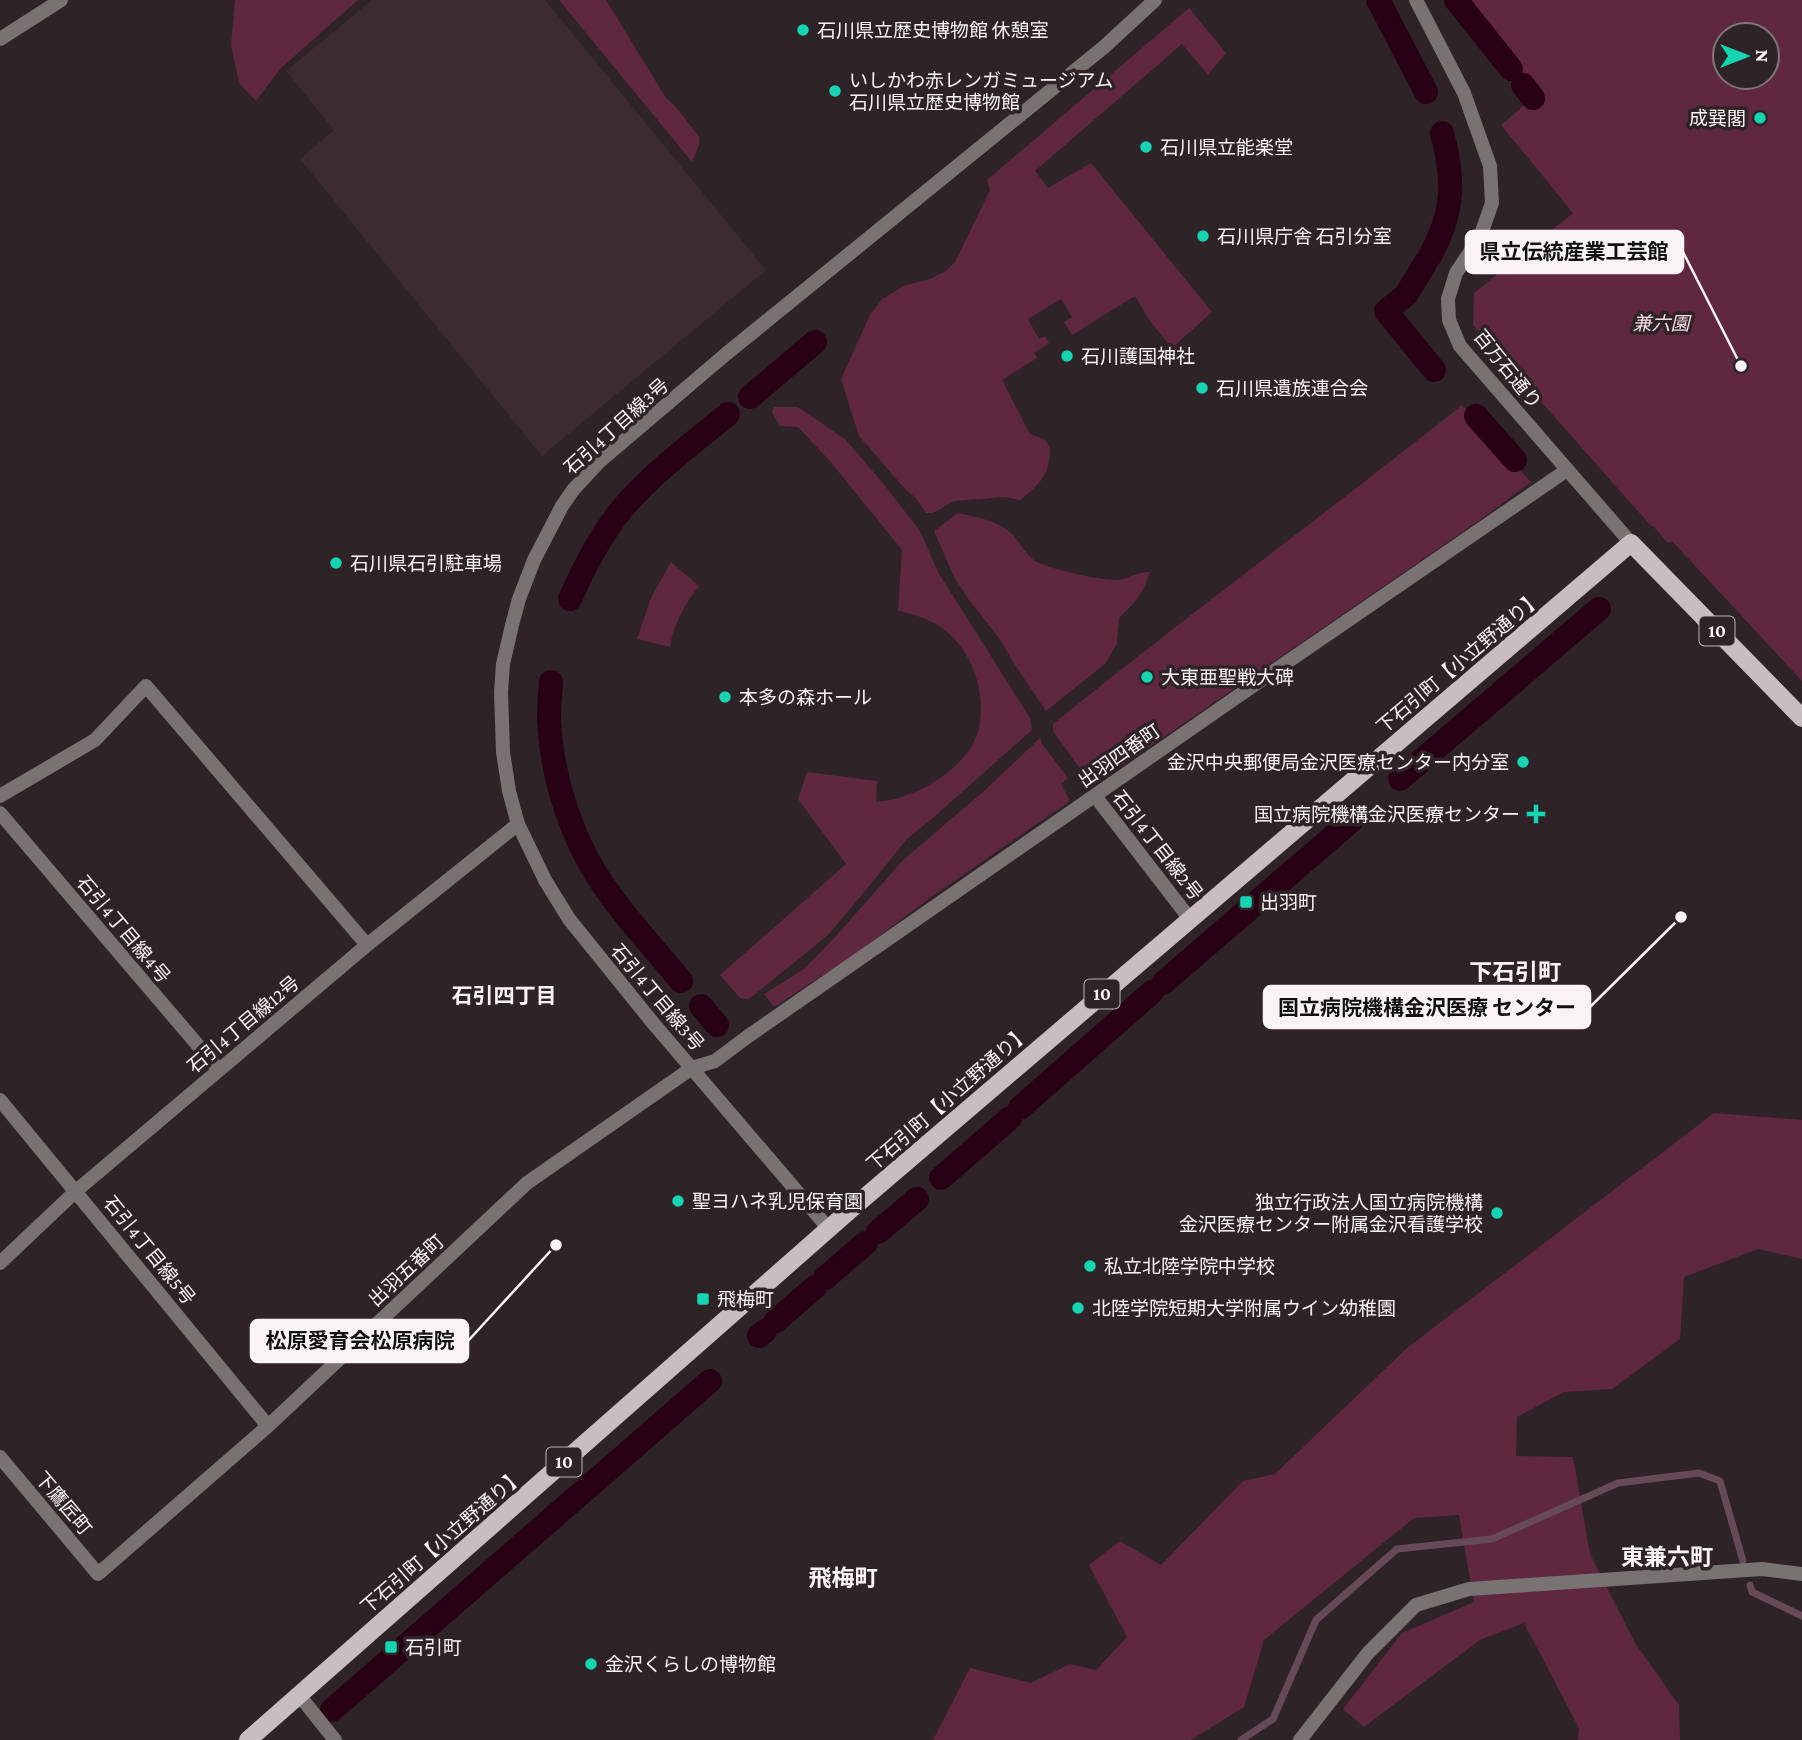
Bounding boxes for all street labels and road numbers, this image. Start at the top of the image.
street label: 百万石通り [1470,326,1546,413]
street label: 石引4丁目線3号 [560,374,673,479]
street label: 下石引町【小立野通り】 [1373,587,1546,738]
road number: 10 [1700,616,1734,646]
street label: 出羽四番町 [1074,720,1164,791]
street label: 石引4丁目線2号 [1108,787,1207,904]
street label: 石引4丁目線4号 [73,871,175,987]
street label: 石引4丁目線3号 [607,940,708,1055]
street label: 石引4丁目線12号 [183,972,303,1077]
road number: 10 [1084,979,1120,1009]
street label: 下石引町【小立野通り】 [863,1022,1034,1175]
street label: 石引4丁目線5号 [100,1192,200,1308]
street label: 出羽五番町 [364,1230,448,1310]
road number: 10 [546,1448,582,1476]
street label: 下石引町【小立野通り】 [357,1465,528,1618]
street label: 下鷹匠町 [31,1467,96,1539]

